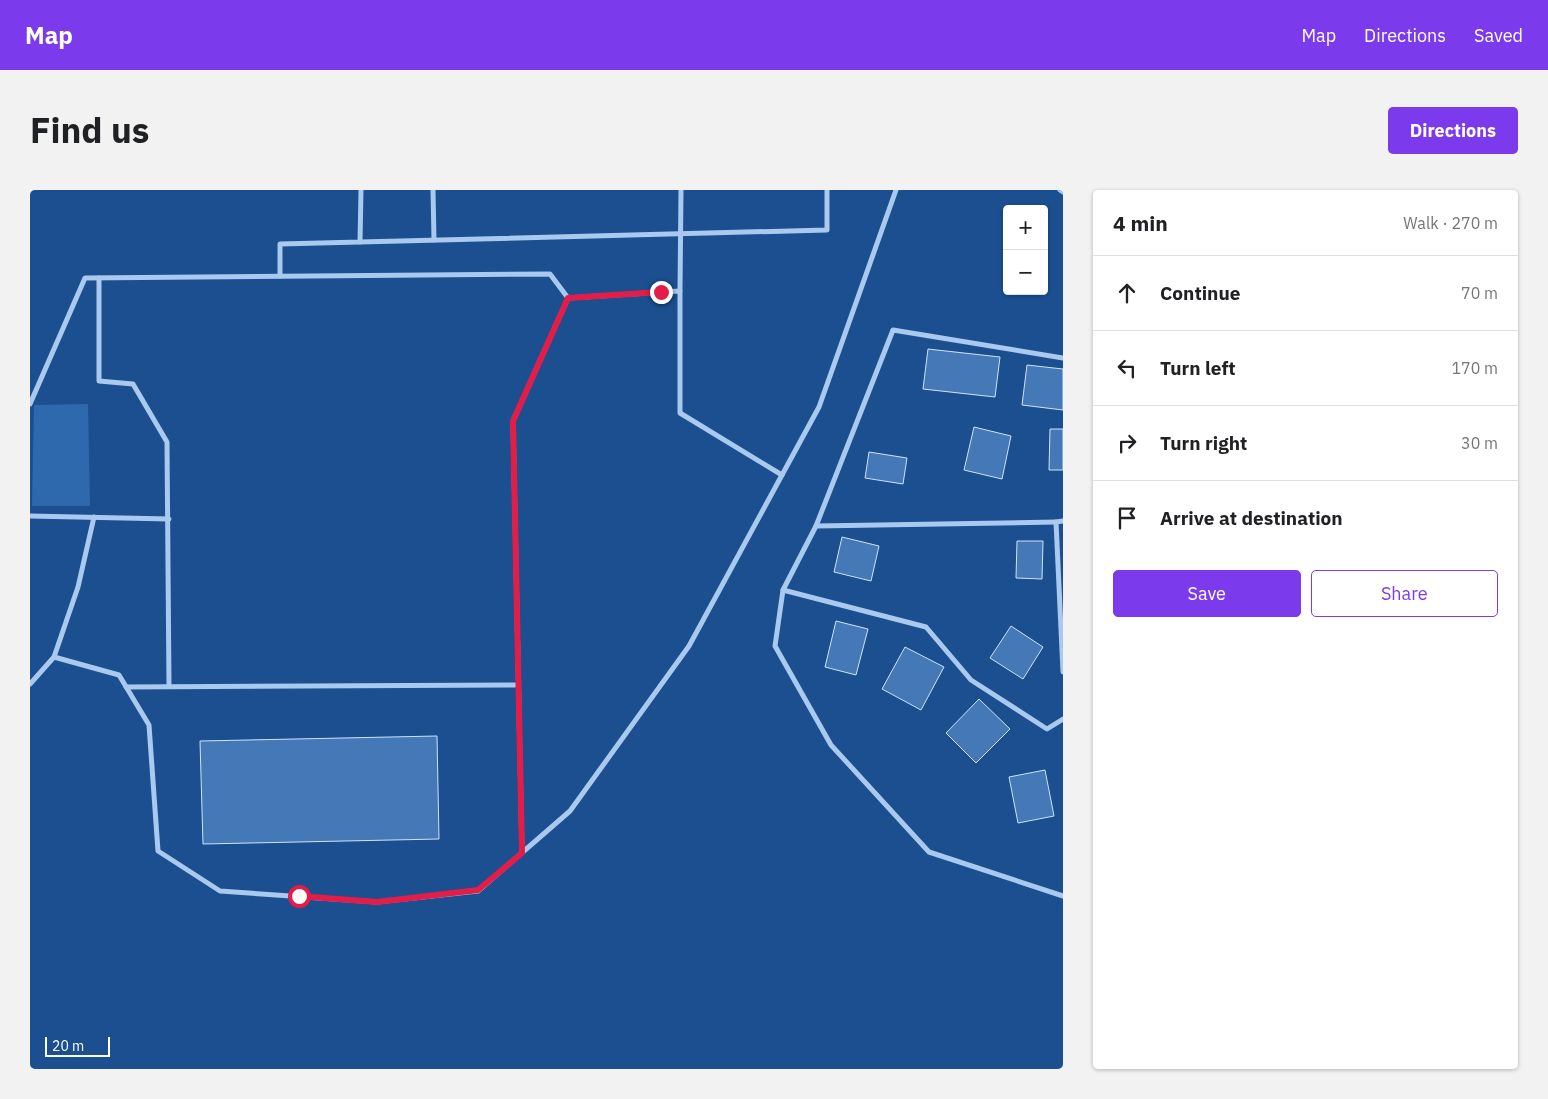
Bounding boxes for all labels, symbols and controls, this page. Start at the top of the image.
text: Map [25,19,73,51]
text: Map [1301,24,1336,47]
text: Directions [1364,24,1446,47]
text: Saved [1474,24,1523,47]
text: Find us [30,107,149,153]
button: Directions [1388,107,1518,154]
map controls [1003,205,1048,295]
button: + [1003,205,1048,250]
text: 4 min [1113,209,1168,237]
text: Walk · 270 m [1403,213,1498,233]
button: − [1003,250,1048,295]
icon: ahead [1113,279,1141,307]
route end [650,281,673,304]
text: Continue [1160,281,1240,305]
text: 70 m [1461,283,1498,303]
icon: left [1113,354,1141,382]
text: Turn left [1160,356,1236,380]
text: 170 m [1451,358,1498,378]
icon: right [1113,429,1141,457]
text: Turn right [1160,431,1247,455]
text: 30 m [1461,433,1498,453]
icon: arrive [1113,504,1141,532]
text: Arrive at destination [1160,506,1343,530]
button: Save [1113,570,1301,617]
button: Share [1311,570,1498,617]
route start [288,885,311,908]
scale bar [45,1034,110,1057]
text: 20 m [52,1037,84,1055]

